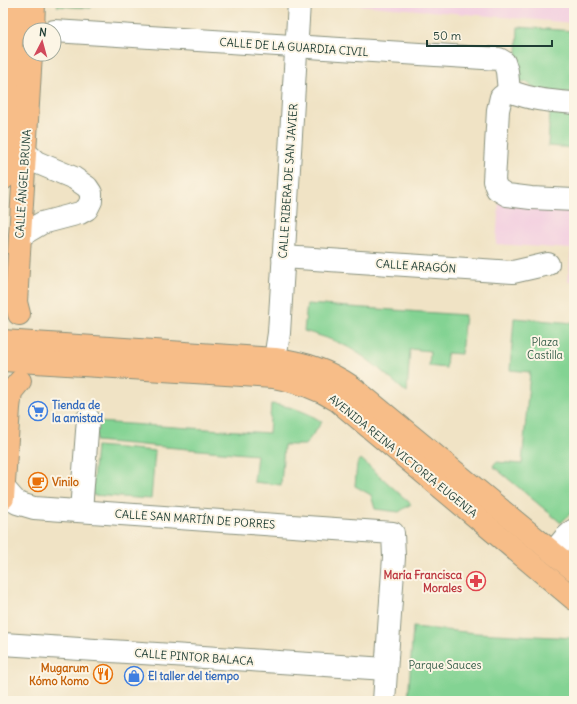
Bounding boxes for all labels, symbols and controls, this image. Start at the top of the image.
north arrow [22,22,62,62]
scale bar [427,22,552,48]
text: N [39,25,48,39]
text: 50 m [433,28,462,43]
street label: CALLE DE LA GUARDIA CIVIL [219,35,369,59]
street label: CALLE RIBERA DE SAN JAVIER [276,103,300,259]
street label: CALLE ÁNGEL BRUNA [11,129,34,239]
street label: CALLE ARAGÓN [375,255,457,276]
park label: Plaza Castilla [527,335,563,362]
street label: AVENIDA REINA VICTORIA EUGENIA [326,392,480,520]
place label: Tienda de la amistad [52,398,104,425]
supermarket icon: Tienda de la amistad [27,400,49,422]
cafe icon: Vinilo [27,471,49,493]
place label: Vinilo [52,475,79,489]
street label: CALLE SAN MARTÍN DE PORRES [114,505,276,532]
place label: María Francisca Morales [383,568,463,595]
pharmacy icon: María Francisca Morales [465,570,487,592]
street label: CALLE PINTOR BALACA [134,646,254,668]
park label: Parque Sauces [408,658,482,672]
place label: Mugarum Kómo Komo [29,661,89,688]
restaurant icon: Mugarum Kómo Komo [92,663,114,685]
shop icon: El taller del tiempo [123,665,145,687]
place label: El taller del tiempo [148,669,239,684]

